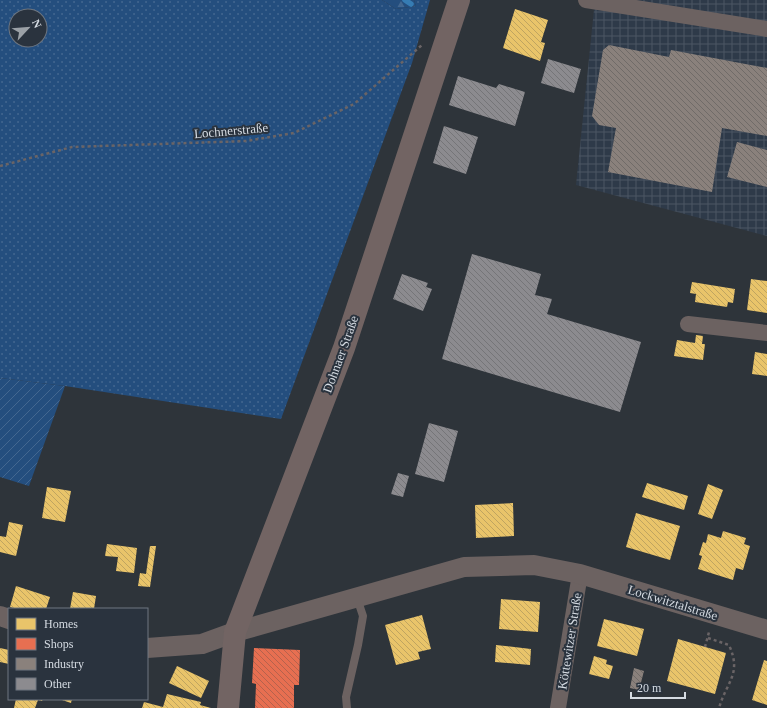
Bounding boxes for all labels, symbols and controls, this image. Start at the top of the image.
north arrow [8,8,48,48]
text: N [30,17,44,30]
street label: Lochnerstraße [193,120,269,141]
street label: Dohnaer Straße [320,313,361,395]
street label: Lockwitztalstraße [626,582,720,623]
street label: Köttewitzer Straße [554,591,585,691]
legend [8,608,148,700]
text: Homes [44,617,78,631]
text: Shops [44,637,74,651]
text: Industry [44,657,84,671]
scale bar [631,674,685,700]
text: Other [44,677,71,691]
text: 20 m [637,681,662,695]

